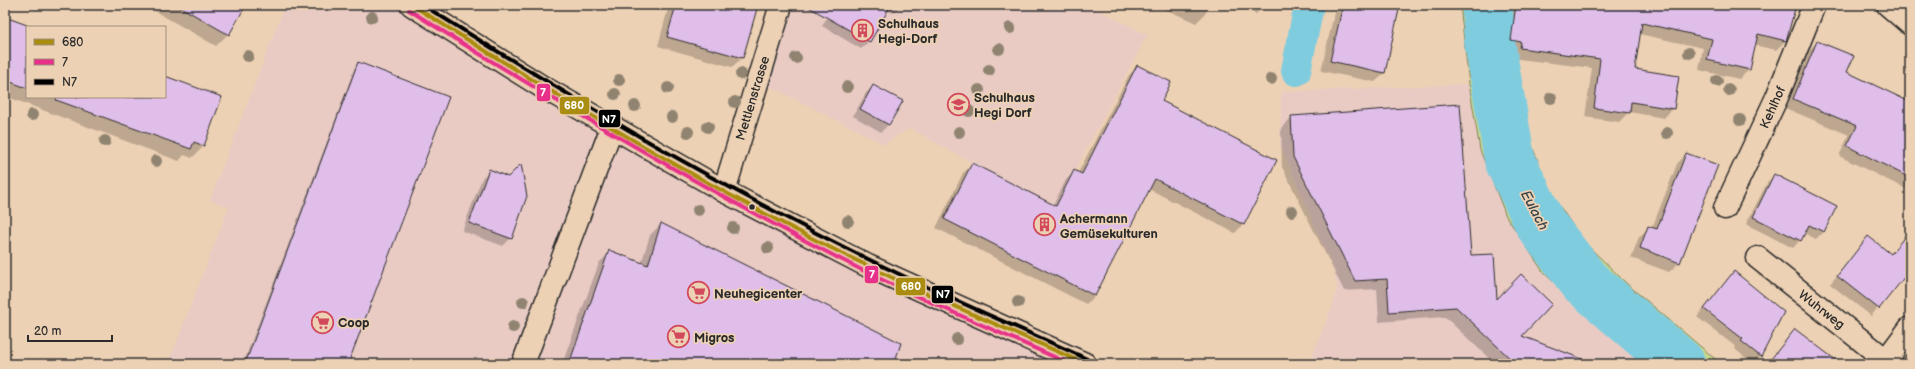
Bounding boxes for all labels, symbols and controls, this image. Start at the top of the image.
place label: Schulhaus Hegi-Dorf [878,16,939,47]
building icon: Schulhaus Hegi-Dorf [850,17,876,43]
legend [26,26,166,98]
text: 680 [62,35,83,50]
street label: Mettlenstrasse [733,54,773,142]
text: 7 [62,55,68,70]
text: N7 [62,75,77,90]
line badge: 7 [536,83,551,102]
street label: Kehlhof [1757,84,1789,131]
text: 7 [540,86,546,99]
place label: Schulhaus Hegi Dorf [974,90,1035,121]
school or university icon: Schulhaus Hegi Dorf [945,91,971,117]
line badge: 680 [559,96,590,115]
text: 680 [564,99,584,112]
line badge: N7 [598,109,621,128]
text: N7 [602,113,616,126]
water label: Eulach [1517,187,1552,233]
unlabelled marker [747,202,757,212]
place label: Achermann Gemüsekulturen [1059,211,1158,242]
building icon: Achermann Gemüsekulturen [1031,212,1057,238]
line badge: 7 [864,265,879,284]
text: 7 [869,268,875,281]
line badge: 680 [895,277,926,296]
supermarket icon: Neuhegicenter [685,280,711,306]
text: 680 [901,280,921,293]
line badge: N7 [931,285,954,304]
place label: Neuhegicenter [714,286,803,302]
street label: Wuhrweg [1795,287,1848,333]
text: N7 [936,288,950,301]
supermarket icon: Coop [310,309,336,335]
place label: Coop [338,315,370,331]
scale bar [28,317,112,343]
text: 20 m [34,324,61,339]
supermarket icon: Migros [665,324,691,350]
place label: Migros [694,330,734,346]

